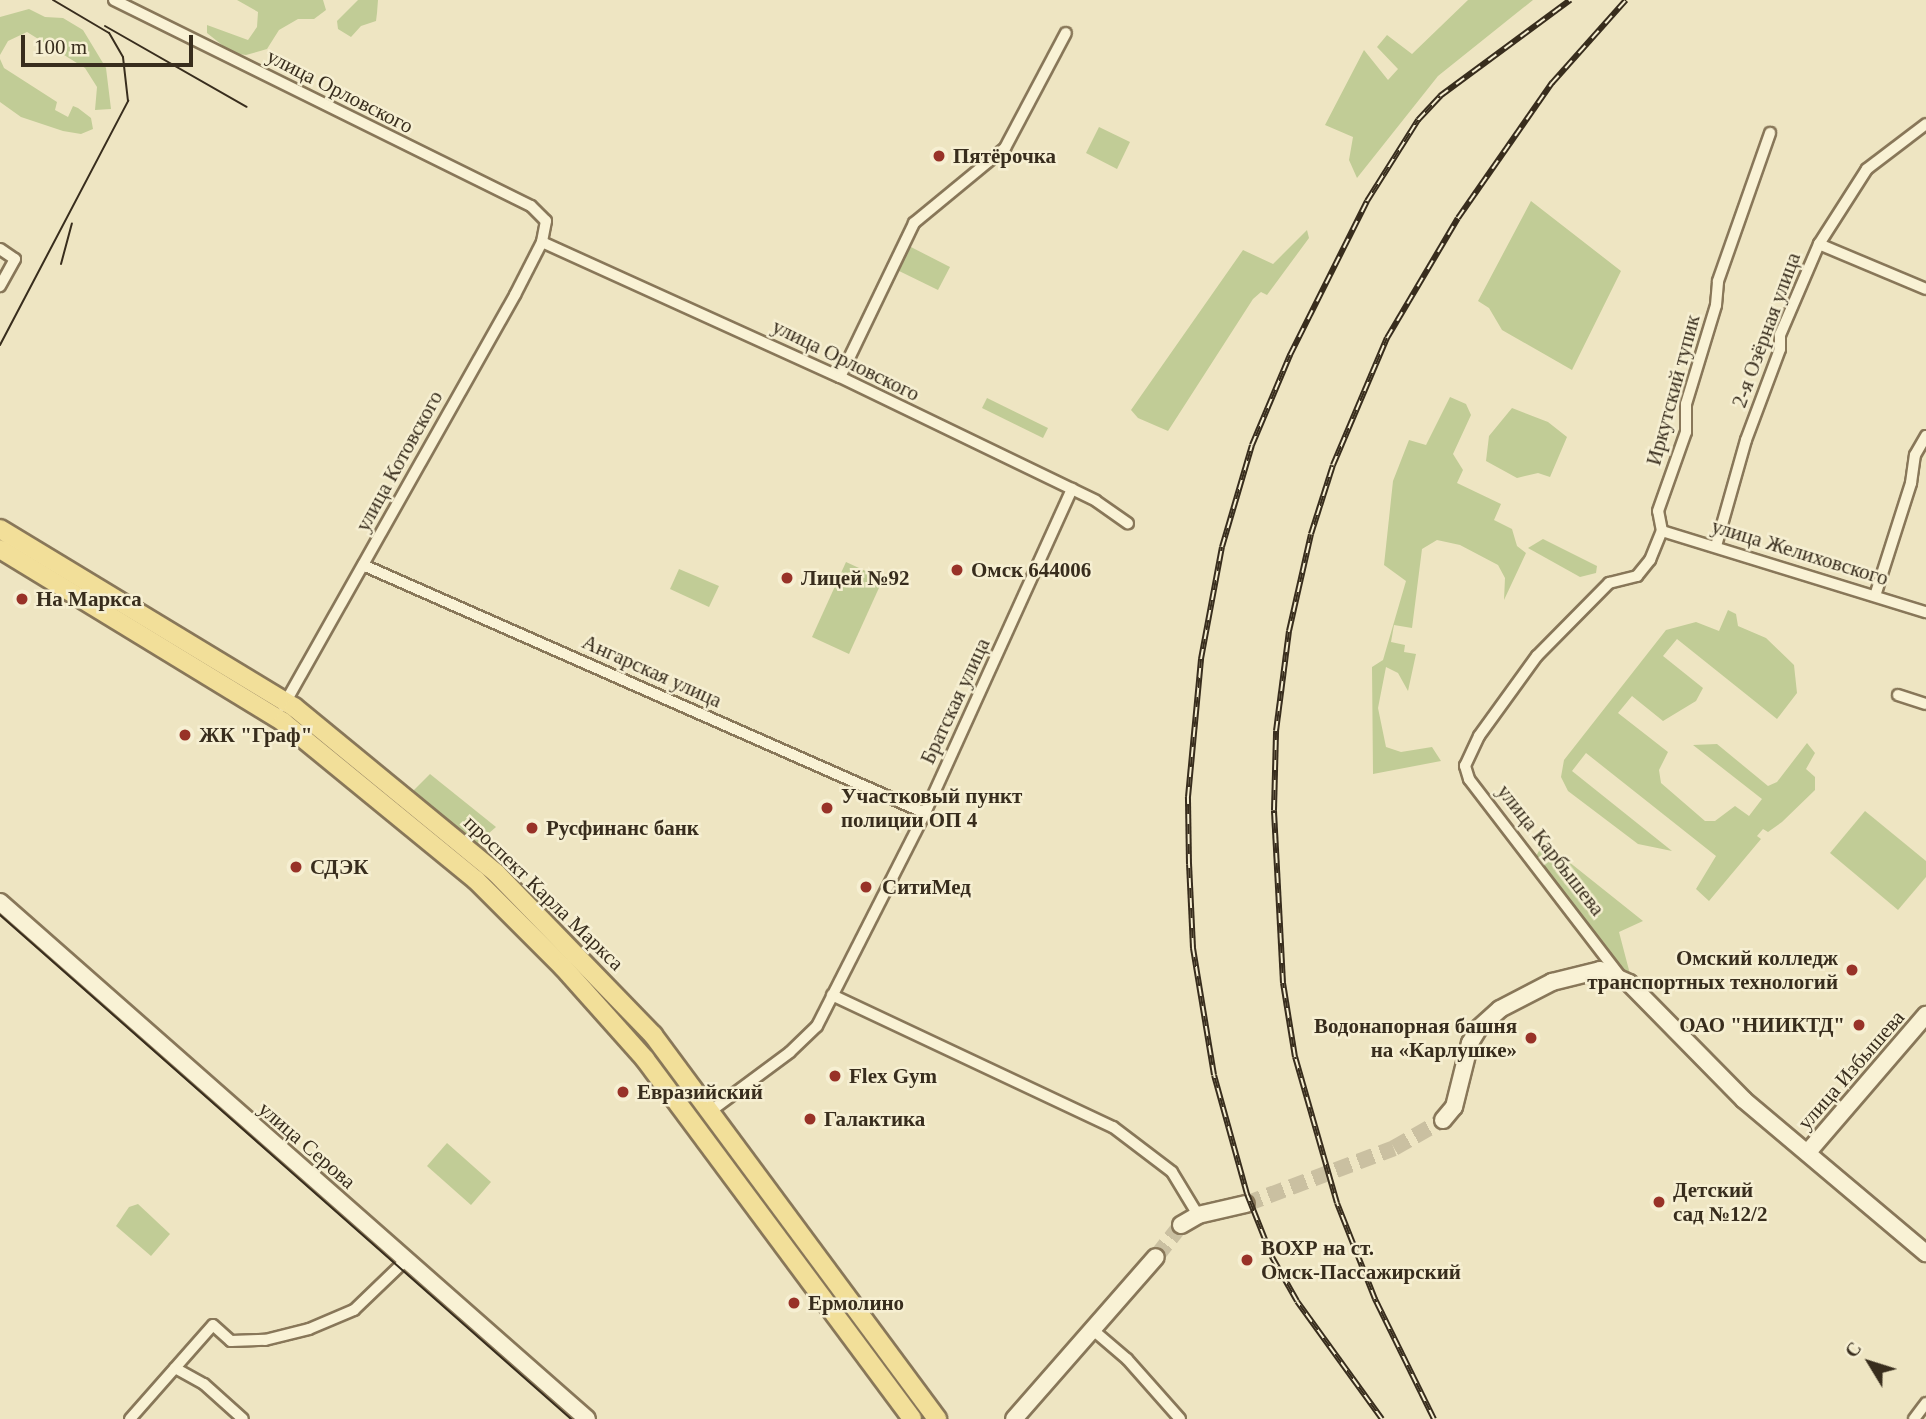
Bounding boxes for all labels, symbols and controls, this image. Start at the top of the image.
scale bar [24,21,196,65]
text: 100 m [34,35,87,59]
street label: улица Орловского [263,43,417,139]
place label: Пятёрочка [953,143,1056,169]
marker: Пятёрочка [931,148,947,164]
street label: 2-я Озёрная улица [1726,249,1806,411]
street label: Иркутский тупик [1641,312,1705,468]
street label: улица Орловского [768,313,924,407]
street label: улица Котовского [350,386,448,536]
street label: улица Желиховского [1709,513,1891,591]
place label: Омск 644006 [971,557,1091,583]
marker: Омск 644006 [949,562,965,578]
place label: Лицей №92 [801,565,910,591]
marker: Лицей №92 [779,570,795,586]
place label: На Маркса [36,586,142,612]
marker: На Маркса [14,591,30,607]
street label: Ангарская улица [578,629,726,713]
street label: Братская улица [915,634,995,768]
place label: ЖК "Граф" [199,722,312,748]
marker: ЖК "Граф" [177,727,193,743]
street label: улица Карбышева [1492,779,1610,921]
place label: Участковый пункт полиции ОП 4 [841,783,1022,833]
marker: Участковый пункт полиции ОП 4 [819,800,835,816]
street label: проспект Карла Маркса [459,810,629,976]
place label: Русфинанс банк [546,815,699,841]
marker: Русфинанс банк [524,820,540,836]
place label: СДЭК [310,854,369,880]
marker: СДЭК [288,859,304,875]
place label: СитиМед [882,874,971,900]
marker: СитиМед [856,877,876,897]
place label: Омский колледж транспортных технологий [1587,945,1838,995]
marker: Омский колледж транспортных технологий [1844,962,1860,978]
street label: улица Избышева [1792,1005,1910,1135]
place label: ОАО "НИИКТД" [1679,1012,1845,1038]
place label: Водонапорная башня на «Карлушке» [1314,1013,1517,1063]
marker: ОАО "НИИКТД" [1851,1017,1867,1033]
marker: Водонапорная башня на «Карлушке» [1523,1030,1539,1046]
place label: Flex Gym [849,1063,937,1089]
marker: Flex Gym [827,1068,843,1084]
place label: Евразийский [637,1079,763,1105]
marker: Евразийский [615,1084,631,1100]
street label: улица Серова [253,1096,361,1194]
place label: Галактика [824,1106,925,1132]
marker: Галактика [802,1111,818,1127]
place label: Детский сад №12/2 [1673,1177,1767,1227]
marker: Детский сад №12/2 [1651,1194,1667,1210]
place label: ВОХР на ст. Омск-Пассажирский [1261,1235,1461,1285]
marker: ВОХР на ст. Омск-Пассажирский [1239,1252,1255,1268]
place label: Ермолино [808,1290,904,1316]
marker: Ермолино [786,1295,802,1311]
north arrow [1835,1328,1905,1398]
text: С [1841,1338,1866,1362]

